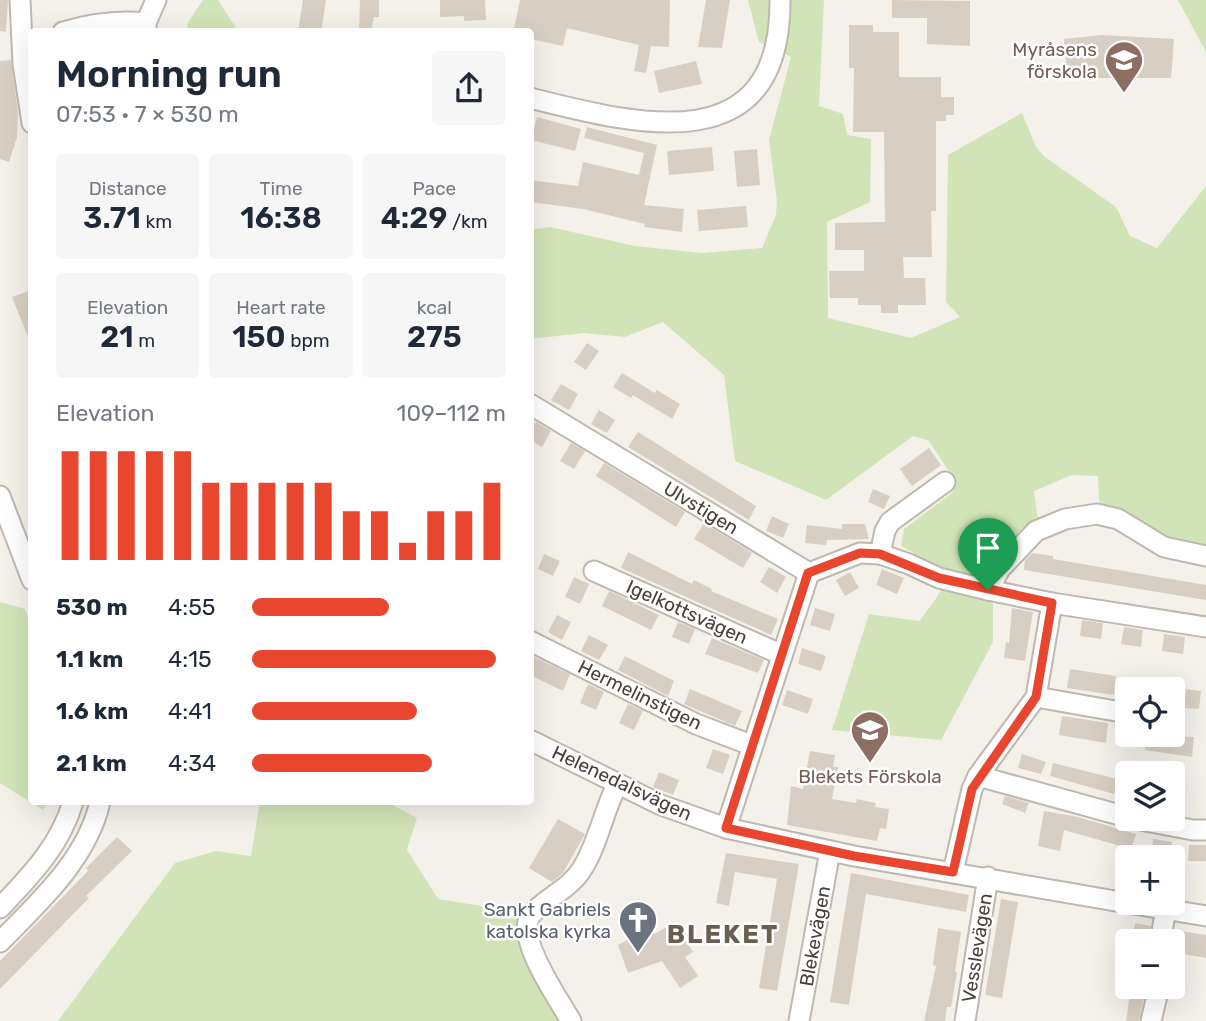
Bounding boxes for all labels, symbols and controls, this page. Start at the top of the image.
place label: Myråsens förskola [1012,38,1097,83]
school or university icon: Myråsens förskola [1103,39,1145,94]
text: Morning run [56,51,282,97]
button: share [432,51,506,125]
text: 07:53 · 7 × 530 m [56,100,239,128]
text: Distance [89,177,167,200]
text: Time [259,177,303,200]
text: Pace [413,177,456,200]
text: 3.71 [83,200,141,236]
text: 16:38 [240,200,322,236]
text: 4:29 [381,200,447,236]
text: km [141,210,172,233]
text: /km [447,210,488,233]
text: Elevation [87,296,168,319]
text: Heart rate [236,296,326,319]
text: kcal [417,296,452,319]
text: 21 [100,319,134,355]
text: 150 [232,319,286,355]
text: 275 [407,319,462,355]
text: m [134,329,155,352]
text: bpm [286,329,330,352]
text: Elevation [56,399,155,427]
text: 109–112 m [397,399,506,427]
street label: Ulvstigen [659,477,743,539]
pin [958,518,1018,590]
icon: arrive [969,529,1007,567]
street label: Igelkottsvägen [623,575,751,649]
text: 530 m [56,593,128,621]
text: 4:55 [168,593,216,621]
text: 1.1 km [56,645,123,673]
text: 4:15 [168,645,212,673]
street label: Hermelinstigen [574,655,706,735]
map controls [1115,677,1185,999]
button: locate [1115,677,1185,747]
text: 1.6 km [56,697,128,725]
text: 4:41 [168,697,212,725]
school or university icon: Blekets Förskola [849,709,891,764]
street label: Helenedalsvägen [548,741,696,825]
text: 2.1 km [56,749,127,777]
text: 4:34 [168,749,216,777]
button: layers [1115,761,1185,831]
place label: Blekets Förskola [798,765,942,788]
button: + [1115,845,1185,915]
street label: Blekevägen [795,884,835,988]
street label: Vesslevägen [957,892,997,1004]
place label: Sankt Gabriels katolska kyrka [484,898,611,943]
church icon: Sankt Gabriels katolska kyrka [617,899,659,954]
district label: BLEKET [667,919,779,950]
button: − [1115,929,1185,999]

